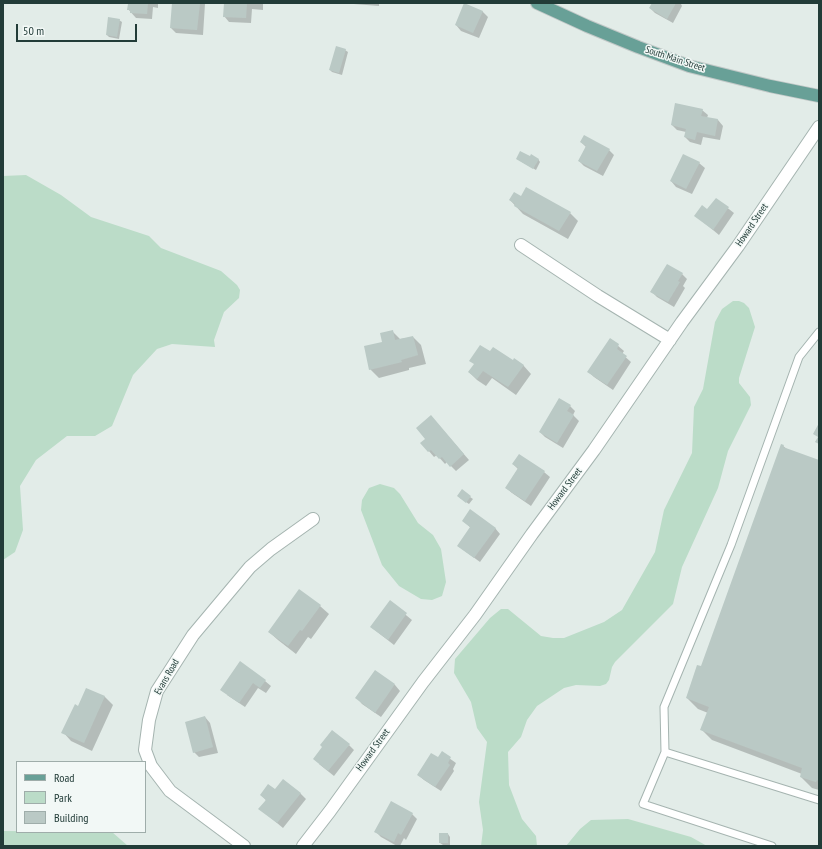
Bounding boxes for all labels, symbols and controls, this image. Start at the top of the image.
scale bar [18,16,139,42]
text: 50 m [23,23,44,38]
street label: South Main Street [644,44,706,74]
street label: Howard Street [733,201,771,249]
street label: Howard Street [545,466,585,512]
street label: Evans Road [152,657,182,697]
street label: Howard Street [354,726,392,774]
legend [16,761,146,833]
text: Road [54,770,74,785]
text: Park [54,790,72,805]
text: Building [54,810,89,825]

